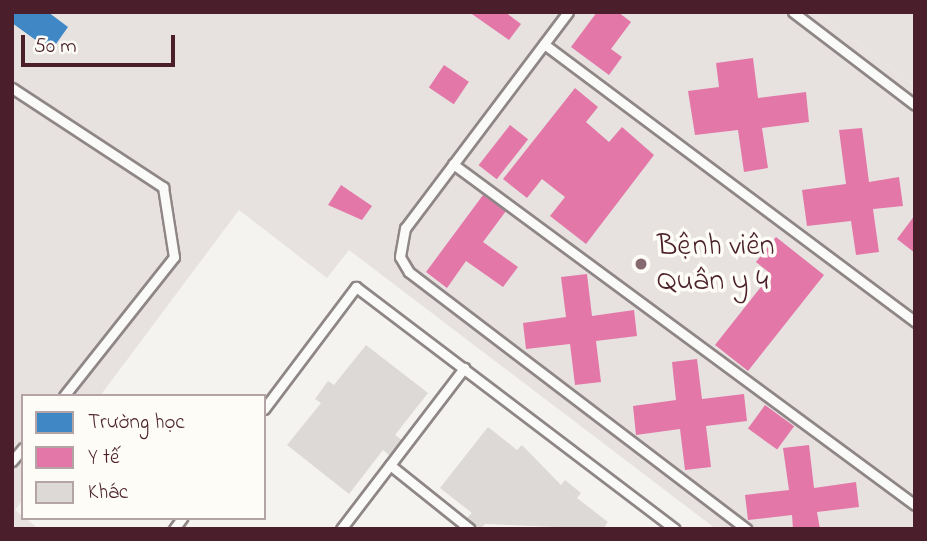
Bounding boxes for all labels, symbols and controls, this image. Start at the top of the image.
scale bar [24,21,178,65]
text: 50 m [34,32,77,62]
place label: Bệnh viên Quân y 4 [657,229,774,300]
marker: Bệnh viên Quân y 4 [631,254,651,274]
legend [21,394,266,520]
text: Trường học [88,408,185,438]
text: Y tế [88,443,119,473]
text: Khác [88,478,128,508]

